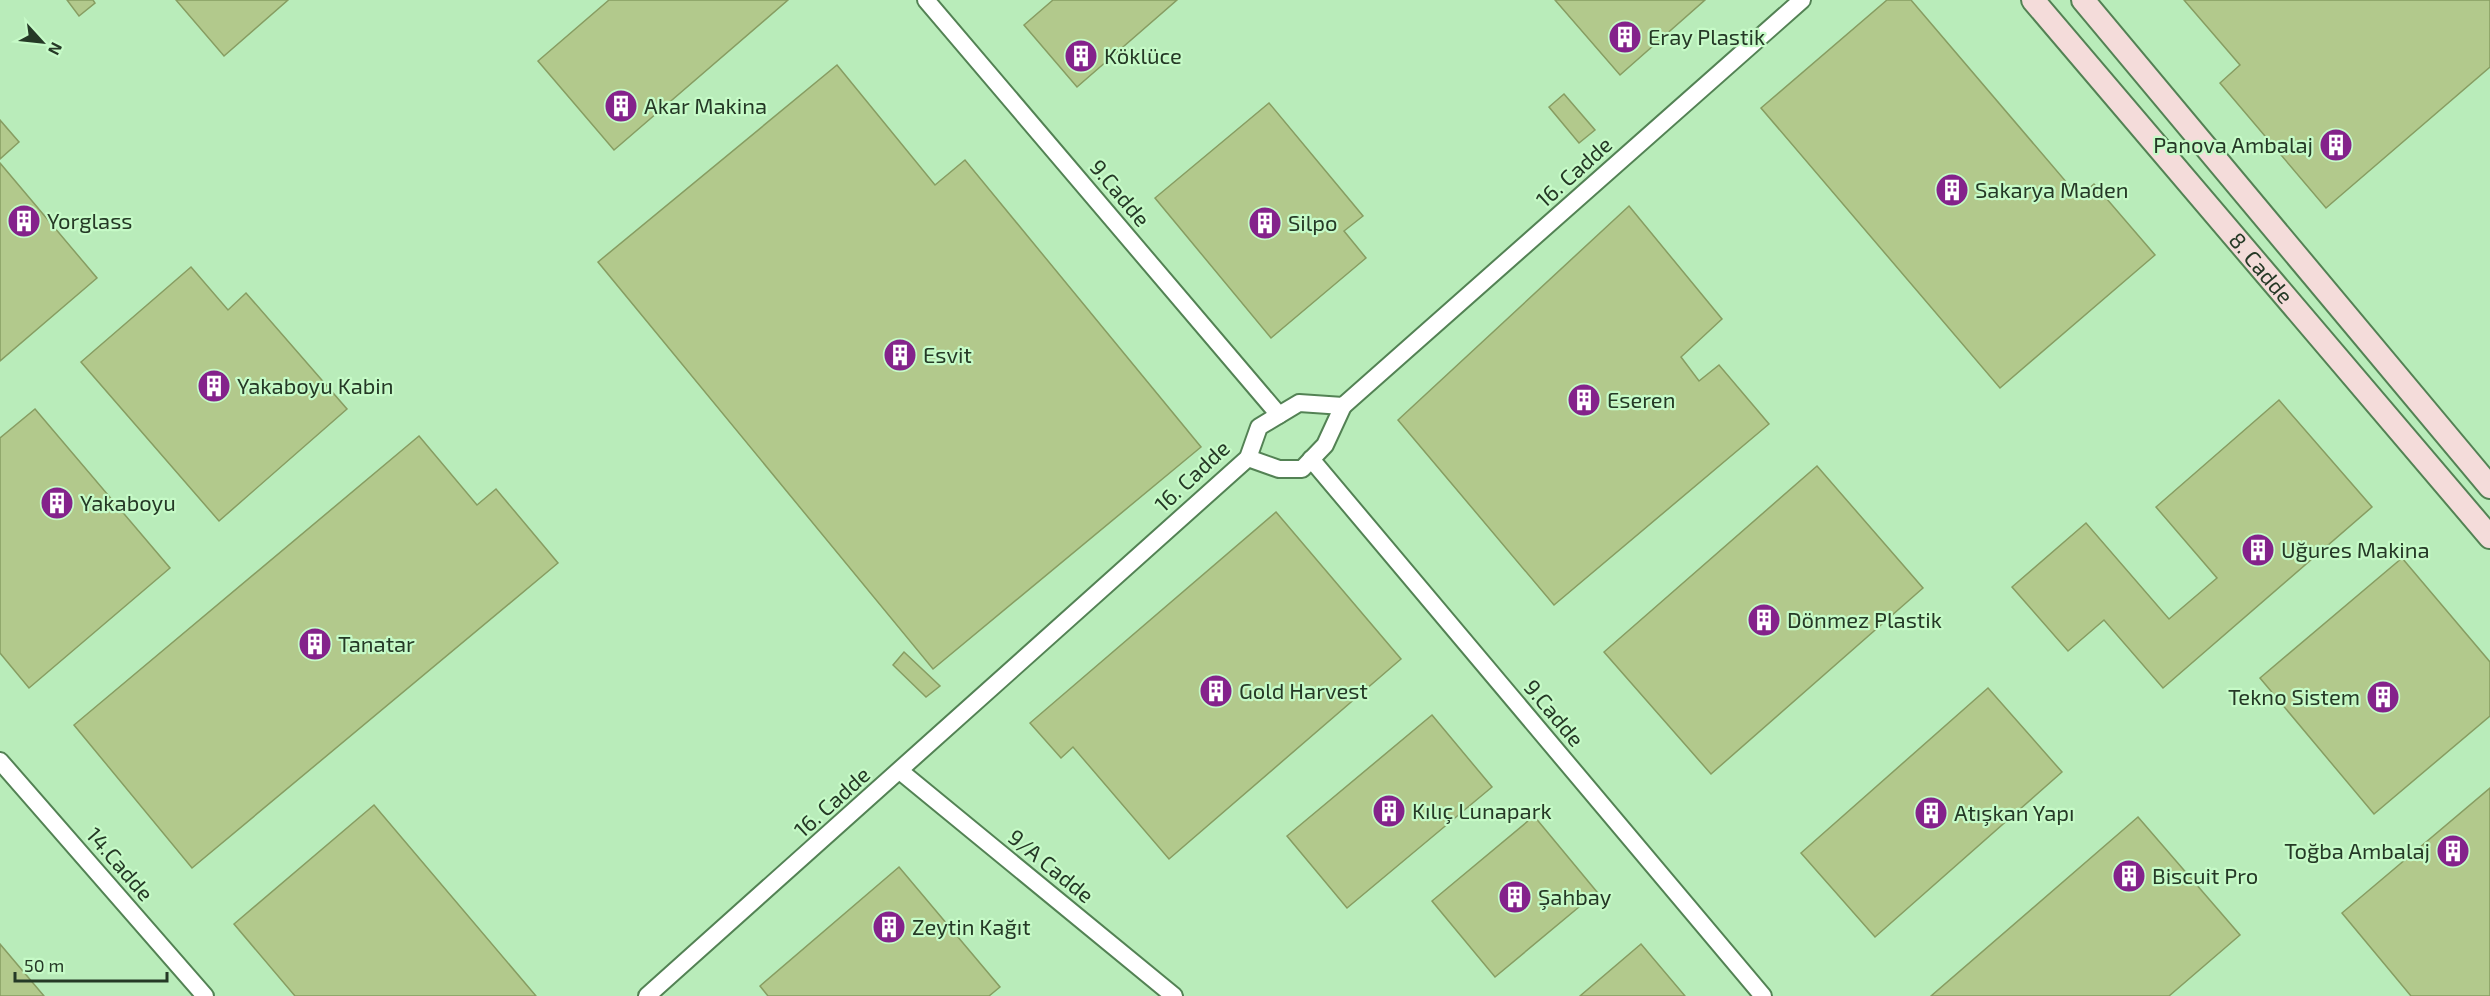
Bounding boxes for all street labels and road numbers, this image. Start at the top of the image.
street label: 16. Cadde [1530,131,1617,212]
street label: 9.Cadde [1085,154,1156,231]
street label: 8. Cadde [2224,227,2299,308]
street label: 16. Cadde [1148,434,1234,516]
street label: 9.Cadde [1519,674,1590,751]
street label: 16. Cadde [788,761,875,842]
street label: 14.Cadde [82,821,160,905]
street label: 9/A Cadde [1004,823,1100,908]

